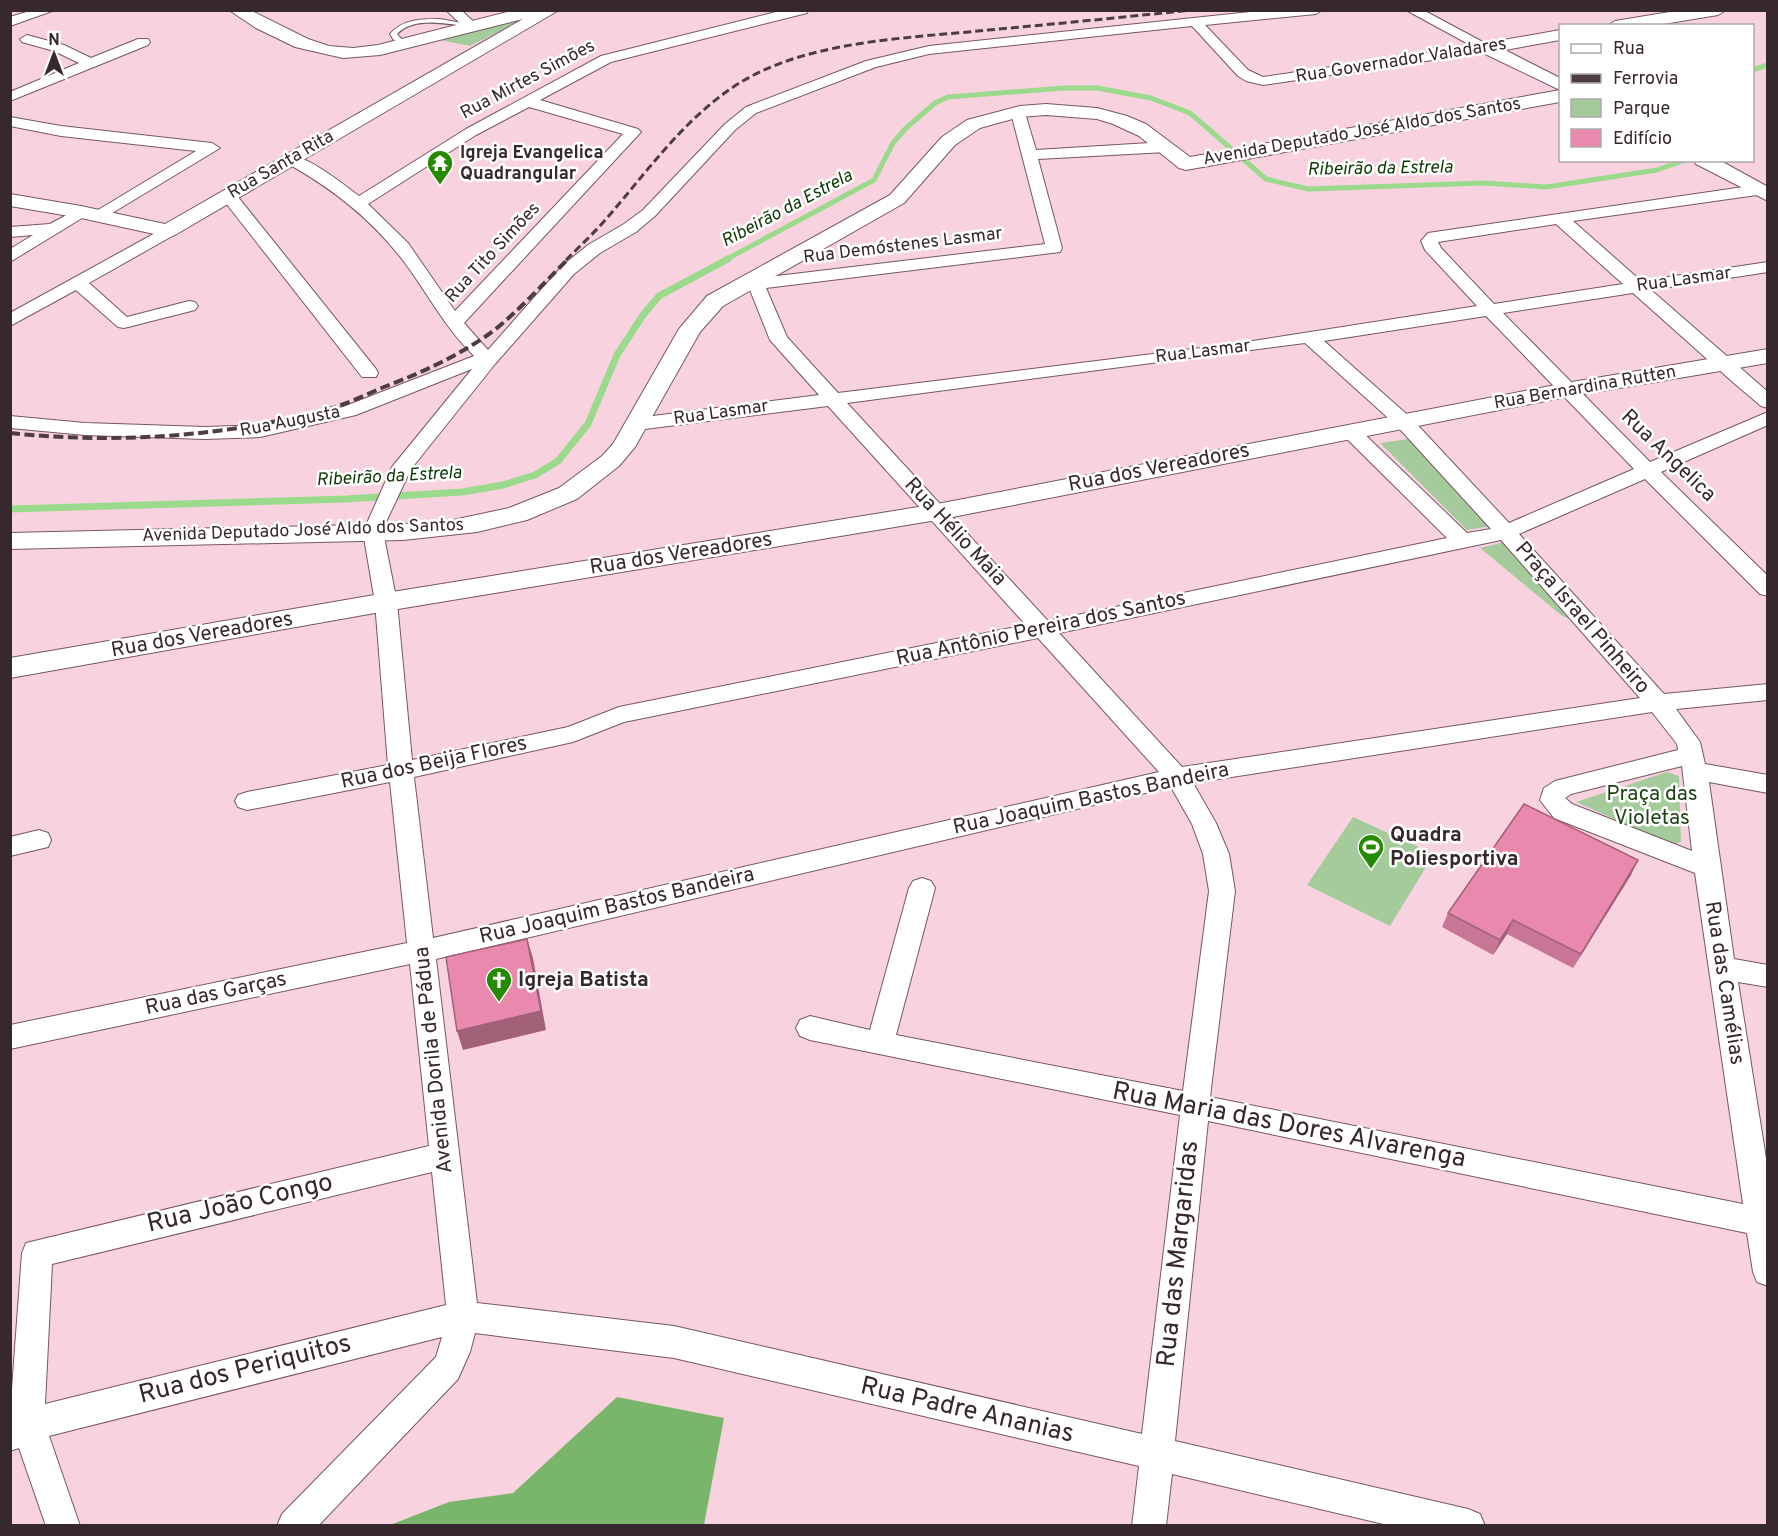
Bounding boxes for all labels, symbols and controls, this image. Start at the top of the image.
north arrow [24,24,84,84]
legend [1559,24,1754,162]
text: N [48,31,60,51]
street label: Rua Governador Valadares [1294,33,1508,89]
street label: Rua Mirtes Simões [457,35,599,125]
text: Rua [1613,38,1644,61]
text: Ferrovia [1613,68,1678,91]
street label: Avenida Deputado José Aldo dos Santos [1201,93,1523,171]
text: Parque [1613,98,1670,121]
street label: Rua Santa Rita [224,125,338,205]
text: Edifício [1613,128,1672,151]
place label: Igreja Evangelica Quadrangular [460,142,603,186]
temple icon: Igreja Evangelica Quadrangular [425,148,455,186]
water label: Ribeirão da Estrela [1307,156,1454,182]
water label: Ribeirão da Estrela [717,164,857,253]
street label: Rua Tito Simões [440,198,546,308]
street label: Rua Demóstenes Lasmar [802,222,1004,270]
street label: Rua Lasmar [1635,262,1733,298]
street label: Rua Lasmar [1154,335,1252,369]
street label: Rua Bernardina Rutten [1492,361,1678,415]
street label: Rua Lasmar [672,395,770,431]
street label: Rua Augusta [238,401,342,443]
street label: Rua Angelica [1615,404,1721,508]
street label: Rua dos Vereadores [1066,437,1252,499]
water label: Ribeirão da Estrela [316,462,463,492]
street label: Rua Hélio Maia [898,472,1012,592]
street label: Avenida Deputado José Aldo dos Santos [142,514,464,548]
street label: Rua dos Vereadores [588,526,774,582]
street label: Praça Israel Pinheiro [1508,536,1656,700]
street label: Rua Antônio Pereira dos Santos [894,585,1188,673]
street label: Rua dos Vereadores [109,606,295,664]
street label: Rua dos Beija Flores [338,730,530,796]
street label: Rua Joaquim Bastos Bandeira [951,757,1231,841]
park label: Praça das Violetas [1606,781,1698,832]
place label: Quadra Poliesportiva [1390,822,1518,873]
sports icon: Quadra Poliesportiva [1356,832,1386,870]
street label: Rua Joaquim Bastos Bandeira [477,861,757,951]
street label: Rua das Camélias [1698,899,1750,1067]
street label: Avenida Dorila de Pádua [409,945,459,1175]
church icon: Igreja Batista [484,965,514,1003]
street label: Rua das Garças [143,966,289,1022]
place label: Igreja Batista [518,967,649,994]
street label: Rua Maria das Dores Alvarenga [1109,1076,1469,1176]
street label: Rua das Margaridas [1151,1139,1207,1369]
street label: Rua João Congo [144,1167,336,1241]
street label: Rua dos Periquitos [135,1328,355,1412]
street label: Rua Padre Ananias [857,1370,1077,1452]

